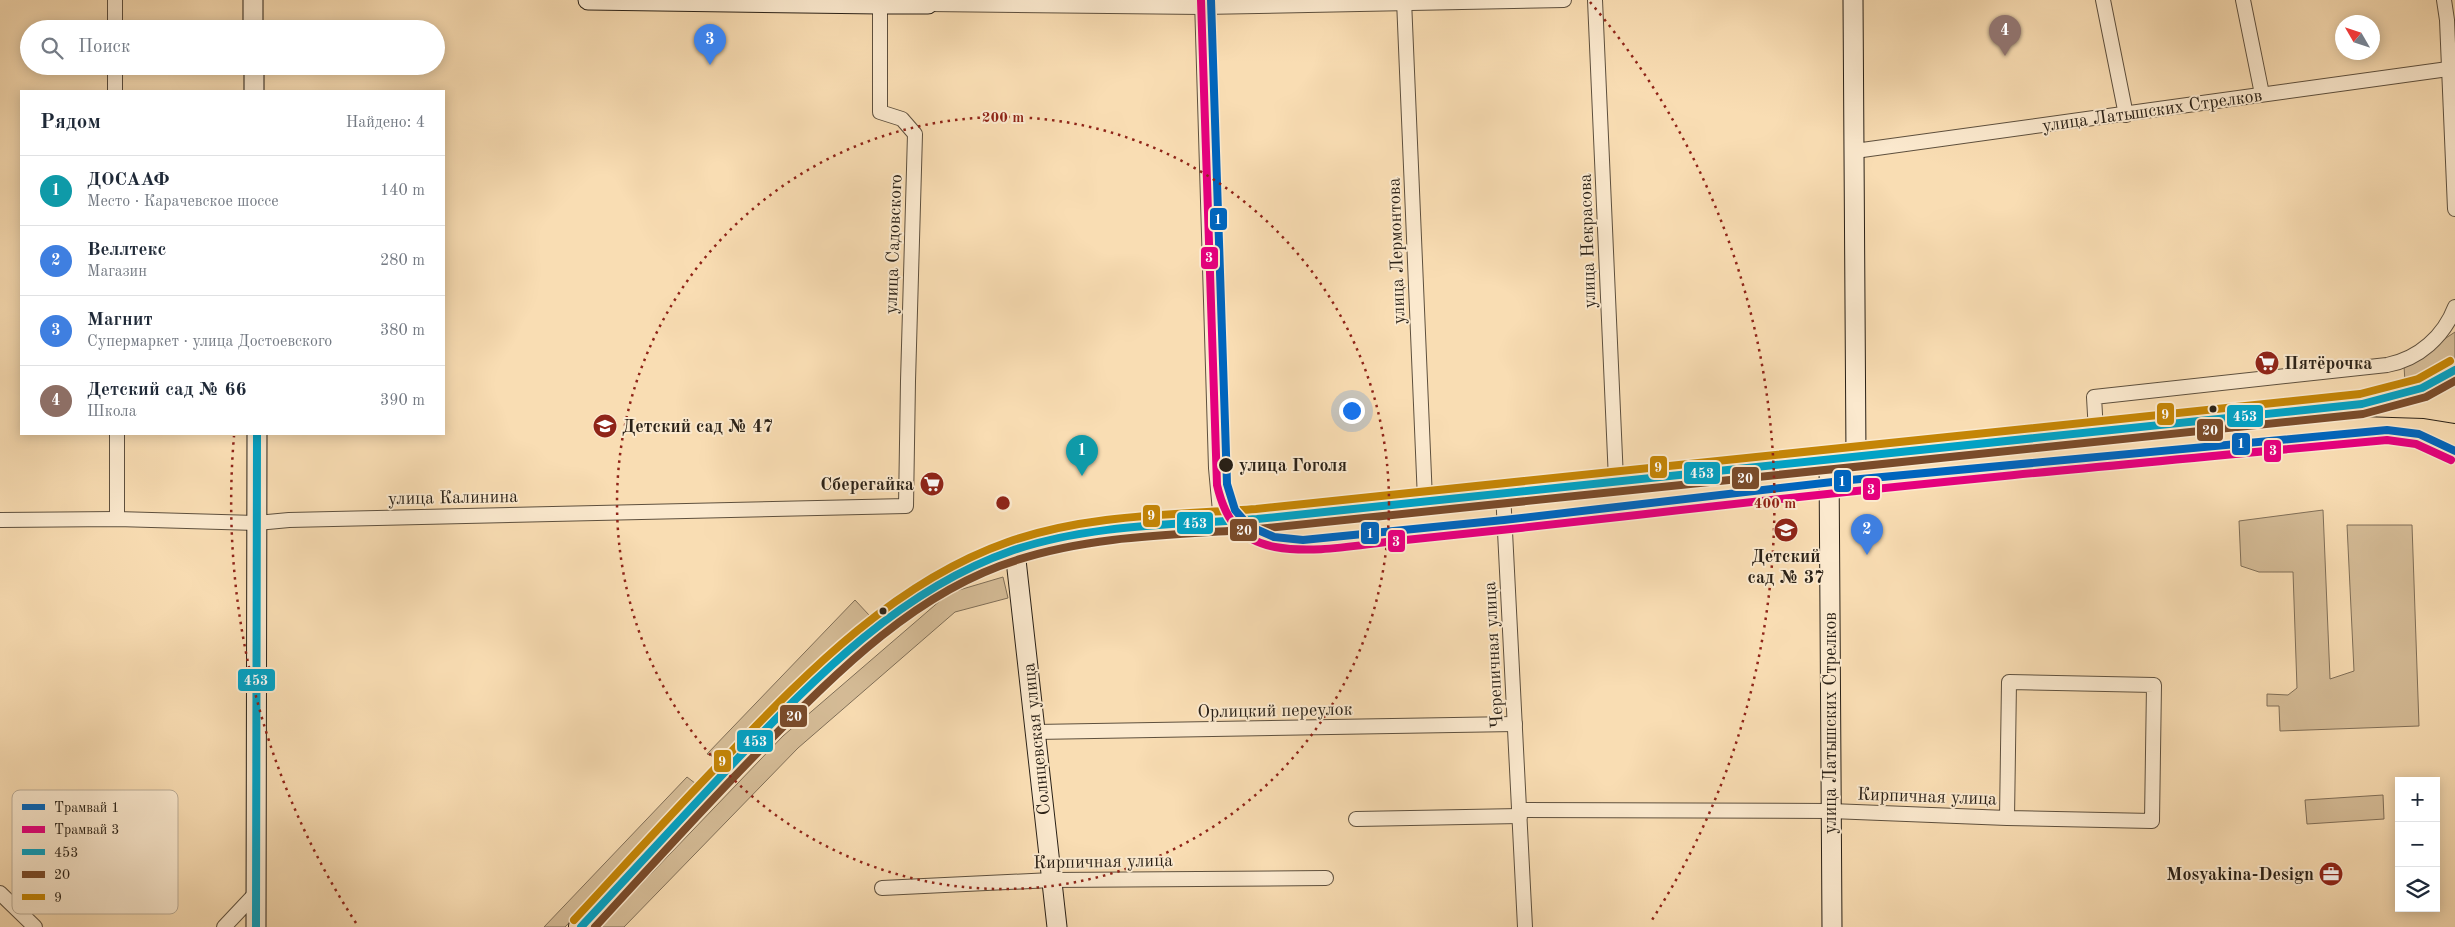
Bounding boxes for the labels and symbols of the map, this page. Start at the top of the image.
pin: 4 [1989,15,2021,56]
north arrow [2335,15,2380,60]
pin: 3 [694,24,726,65]
street label: улица Латышских Стрелков [2041,87,2263,135]
text: 200 m [982,111,1024,126]
street label: улица Некрасова [1577,173,1599,309]
street label: улица Садовского [883,174,905,314]
street label: улица Лермонтова [1385,177,1409,325]
line badge: 1 [1209,207,1228,231]
text: 1 [1214,213,1222,227]
line badge: 3 [1200,246,1219,270]
text: 3 [1205,251,1213,265]
supermarket icon: Пятёрочка [2254,350,2280,376]
place label: Пятёрочка [2284,355,2372,373]
your location [1339,398,1365,424]
line badge: 9 [2156,402,2175,426]
unlabelled marker [2208,404,2218,414]
line badge: 453 [2226,404,2264,428]
text: 9 [2161,408,2169,422]
text: 453 [2233,410,2257,424]
school or university icon: Детский сад № 47 [592,413,618,439]
place label: Детский сад № 47 [622,418,773,436]
line badge: 20 [2196,418,2224,442]
text: 20 [2202,424,2218,438]
line badge: 1 [2231,432,2251,456]
pin: 1 [1066,435,1098,476]
text: 1 [2237,437,2245,451]
line badge: 3 [2263,439,2282,463]
text: 3 [2269,444,2277,458]
line badge: 9 [1649,455,1668,479]
marker: улица Гоголя [1217,456,1235,474]
place label: улица Гоголя [1239,457,1347,475]
text: 9 [1654,461,1662,475]
line badge: 453 [1683,461,1721,485]
line badge: 20 [1731,466,1760,490]
text: 453 [1690,467,1714,481]
line badge: 1 [1833,469,1852,493]
supermarket icon: Сберегайка [919,471,945,497]
text: 20 [1737,472,1753,486]
text: 1 [1838,475,1846,489]
place label: Сберегайка [820,476,914,494]
line badge: 3 [1862,477,1881,501]
text: 3 [1867,483,1875,497]
street label: улица Калинина [388,488,518,508]
centre of rings [994,494,1012,512]
text: 400 m [1754,497,1796,512]
line badge: 9 [1142,504,1161,528]
text: 9 [1147,509,1155,523]
line badge: 453 [1176,511,1214,535]
pin: 2 [1851,514,1883,555]
text: 453 [1183,517,1207,531]
school or university icon: Детский сад № 37 [1773,517,1799,543]
line badge: 20 [1229,518,1258,542]
line badge: 1 [1360,521,1380,545]
text: 20 [1236,524,1252,538]
text: 1 [1366,527,1374,541]
line badge: 3 [1387,529,1406,553]
text: 3 [1392,535,1400,549]
place label: Детский сад № 37 [1747,548,1825,587]
street label: Черепичная улица [1481,581,1507,729]
unlabelled marker [878,606,888,616]
street label: улица Латышских Стрелков [1822,612,1840,834]
street label: Солнцевская улица [1020,662,1054,816]
line badge: 453 [237,668,276,692]
text: 453 [244,674,268,688]
street label: Орлицкий переулок [1197,701,1353,721]
line badge: 20 [779,704,808,728]
text: 20 [786,710,802,724]
line badge: 453 [736,729,774,753]
text: 453 [743,735,767,749]
line badge: 9 [713,749,732,773]
text: 9 [718,755,726,769]
street label: Кирпичная улица [1857,786,1997,808]
legend [12,790,178,914]
text: Трамвай 1 [54,801,119,815]
text: Трамвай 3 [54,823,119,837]
text: 453 [54,846,78,860]
street label: Кирпичная улица [1033,852,1173,872]
office icon: Mosyakina-Design [2318,861,2344,887]
place label: Mosyakina-Design [2166,866,2314,884]
text: 20 [54,868,70,882]
text: 9 [54,891,62,905]

